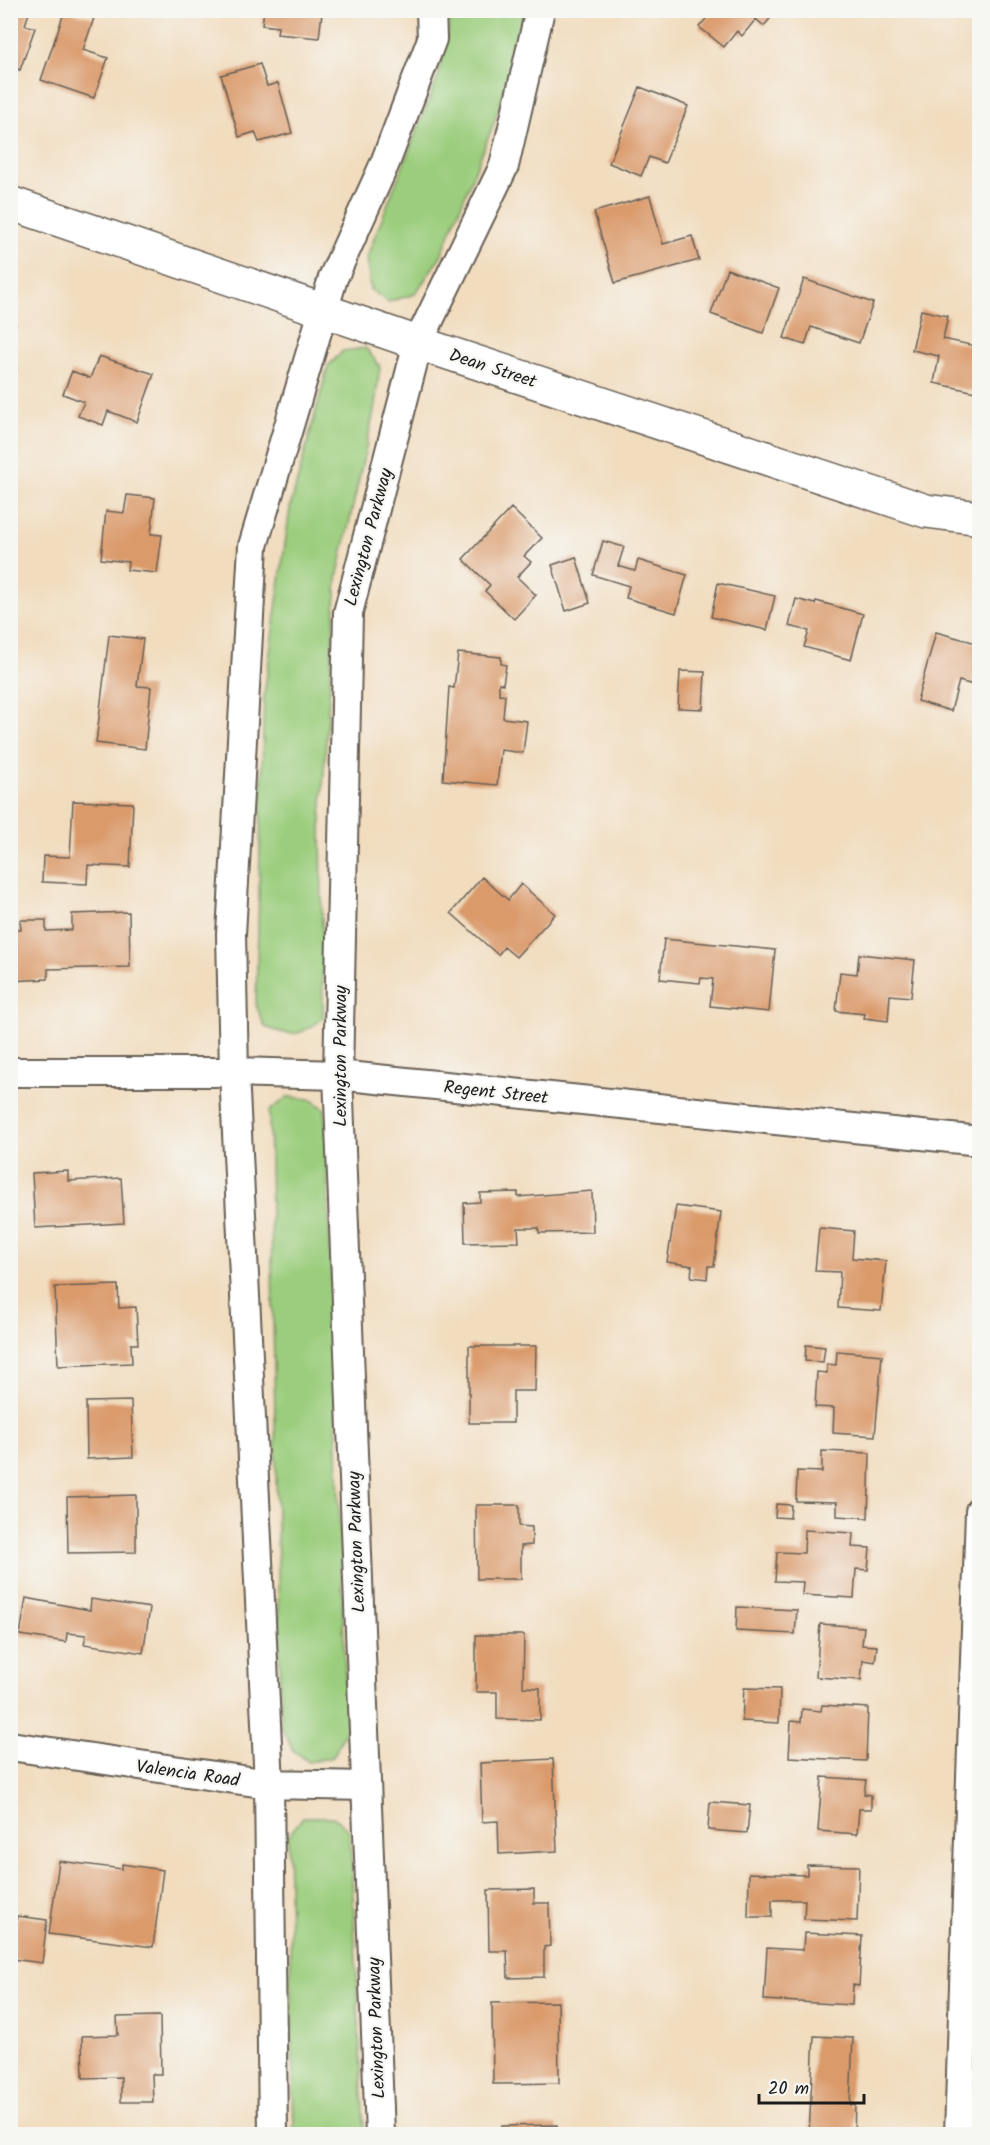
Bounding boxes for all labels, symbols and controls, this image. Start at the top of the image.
street label: Dean Street [445,342,541,398]
street label: Lexington Parkway [337,465,402,610]
street label: Lexington Parkway [327,985,356,1127]
street label: Regent Street [442,1074,550,1113]
street label: Lexington Parkway [341,1470,374,1613]
street label: Valencia Road [134,1753,242,1796]
street label: Lexington Parkway [361,1956,394,2099]
scale bar [759,2067,864,2105]
text: 20 m [768,2075,809,2104]

